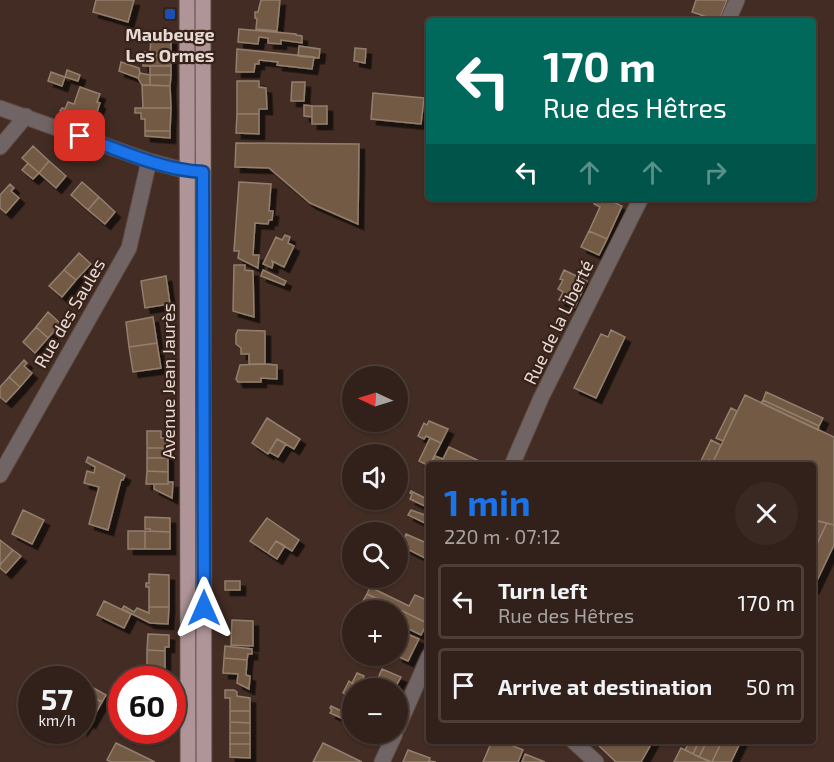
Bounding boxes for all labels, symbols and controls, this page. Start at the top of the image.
marker: Maubeuge Les Ormes [163,7,177,21]
place label: Maubeuge Les Ormes [125,23,215,66]
text: 170 m [543,40,656,90]
icon: left [444,42,522,120]
text: Rue des Hêtres [543,91,727,123]
pin [54,110,105,161]
icon: arrive [63,119,96,152]
icon: left [510,156,543,189]
icon: ahead [573,156,606,189]
icon: ahead [636,156,669,189]
icon: right [699,156,732,189]
street label: Rue des Saules [29,254,109,372]
street label: Rue de la Liberté [518,256,598,388]
street label: Avenue Jean Jaurès [157,303,179,459]
north arrow [342,366,408,432]
map controls [342,366,408,744]
button: sound [342,444,408,510]
text: 1 min [444,480,531,523]
button: close [735,482,798,545]
button: search [342,522,408,588]
text: 220 m · 07:12 [444,524,560,548]
position arrow [172,576,236,640]
text: Turn left [498,577,587,603]
icon: left [447,585,480,618]
text: 170 m [738,589,795,615]
button: + [342,600,408,666]
text: Rue des Hêtres [498,603,634,627]
speed limit sign: 60 [108,666,186,744]
icon: arrive [447,669,480,702]
text: Arrive at destination [498,673,712,699]
text: 50 m [746,673,795,699]
button: − [342,678,408,744]
text: 57 [41,680,73,716]
text: km/h [38,711,76,729]

